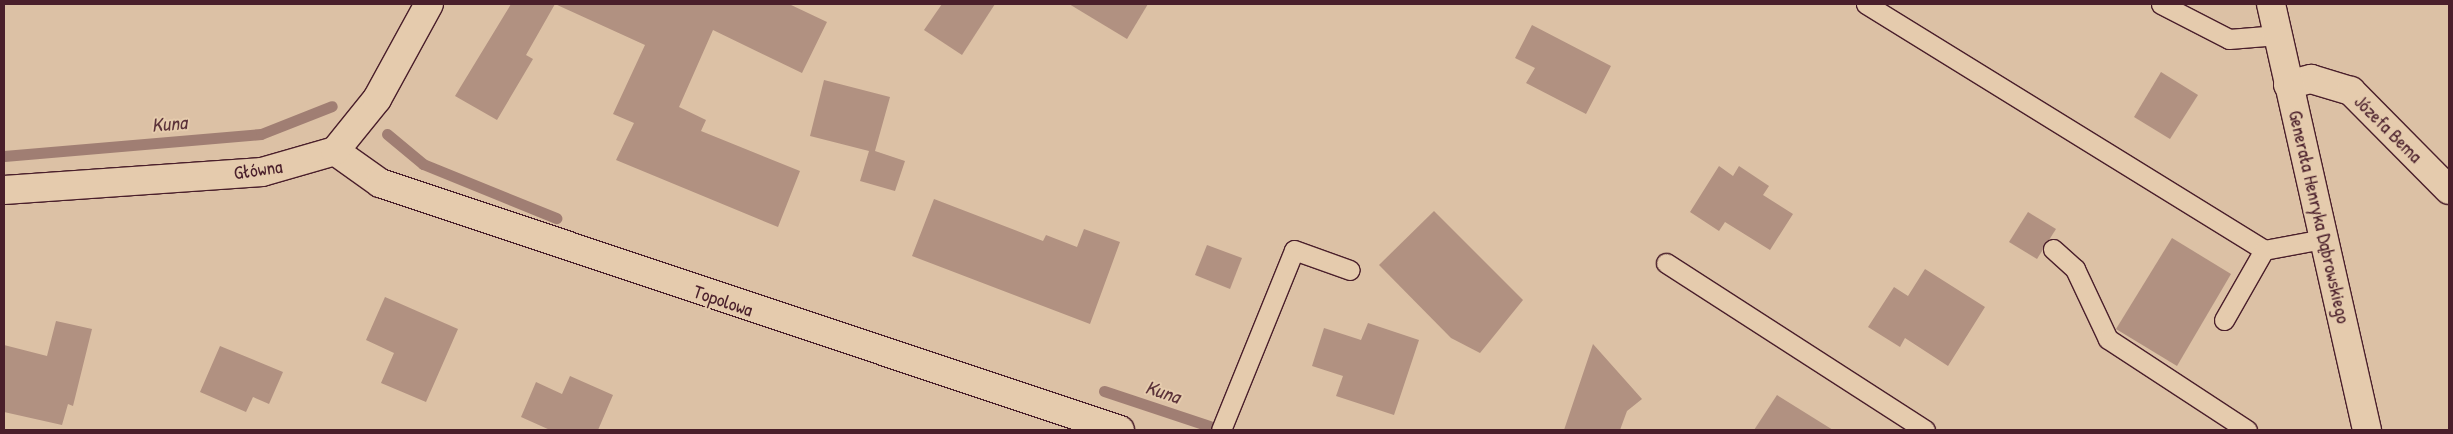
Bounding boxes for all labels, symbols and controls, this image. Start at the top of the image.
street label: Józefa Bema [2349,90,2427,168]
street label: Generała Henryka Dąbrowskiego [2283,108,2355,326]
water label: Kuna [150,110,188,136]
street label: Główna [232,155,284,185]
street label: Topolowa [690,280,756,322]
water label: Kuna [1142,374,1184,408]

